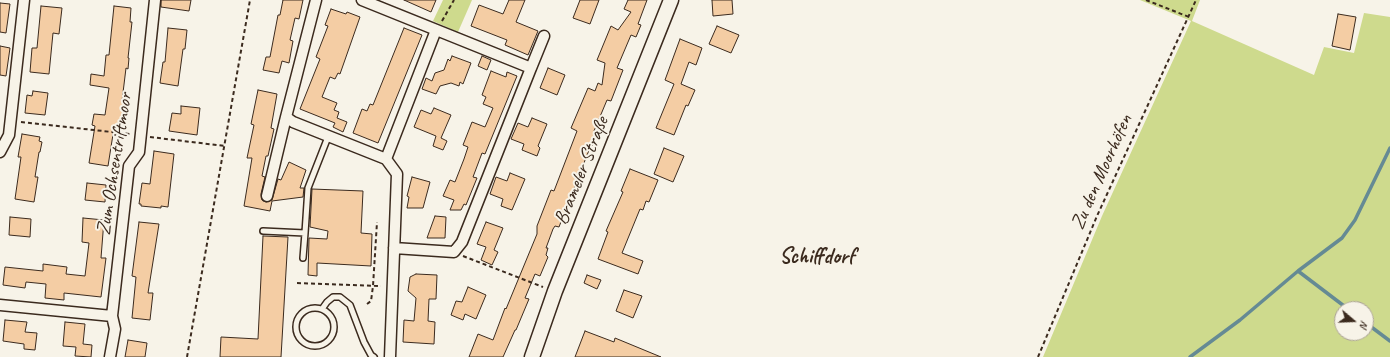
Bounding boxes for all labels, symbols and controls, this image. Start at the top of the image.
street label: Zum Ochsentriftmoor [92,91,138,237]
street label: Zu den Moorhöfen [1066,111,1138,233]
street label: Brameler Straße [550,114,614,228]
district label: Schiffdorf [779,244,855,270]
north arrow [1334,301,1374,341]
text: N [1357,319,1372,330]

